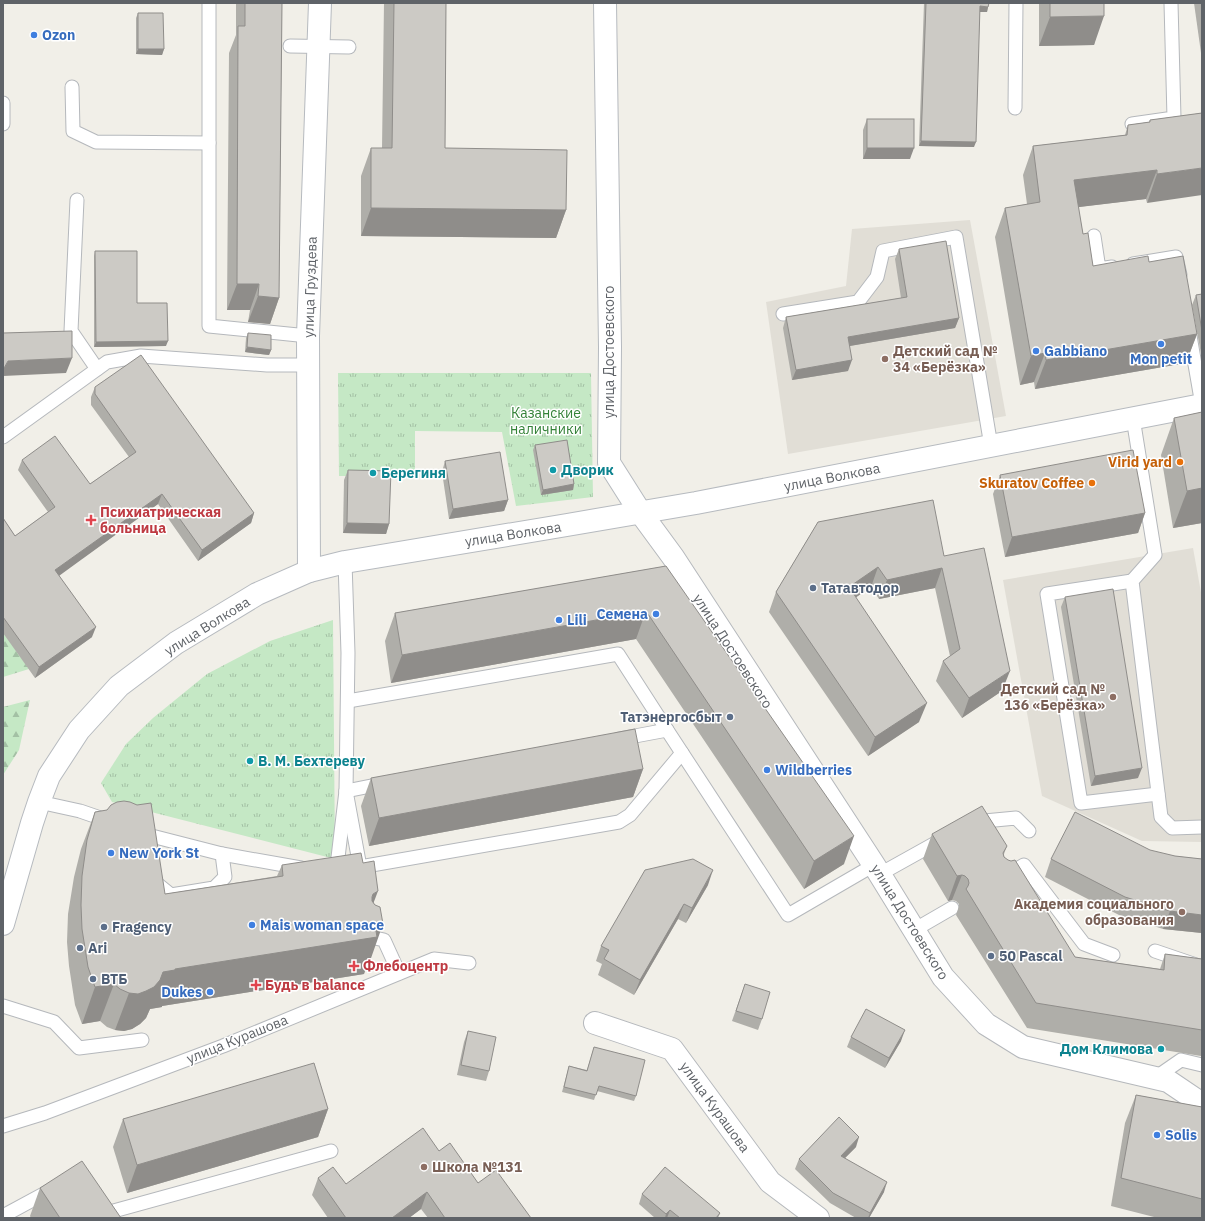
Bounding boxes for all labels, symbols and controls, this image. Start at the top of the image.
place label: Ozon [42,26,75,44]
marker: Ozon [29,30,39,40]
street label: улица Груздева [299,235,321,338]
street label: улица Достоевского [600,285,618,418]
marker: Mon petit [1156,339,1166,349]
place label: Детский сад № 34 «Берёзка» [893,342,998,376]
place label: Gabbiano [1044,342,1107,360]
marker: Gabbiano [1031,346,1041,356]
place label: Mon petit [1130,350,1192,368]
marker: Детский сад № 34 «Берёзка» [880,354,890,364]
park label: Казанские наличники [510,404,582,438]
place label: Virid yard [1108,453,1172,471]
marker: Virid yard [1175,457,1185,467]
street label: улица Волкова [782,459,882,495]
place label: Дворик [561,461,614,479]
place label: Берегиня [381,464,446,482]
marker: Дворик [548,465,558,475]
marker: Берегиня [368,468,378,478]
place label: Skuratov Coffee [979,474,1084,492]
marker: Skuratov Coffee [1087,478,1097,488]
place label: Психиатрическая больница [100,503,221,537]
marker: Психиатрическая больница [85,514,97,526]
street label: улица Волкова [463,517,563,551]
place label: Татавтодор [821,579,899,597]
marker: Татавтодор [808,583,818,593]
street label: улица Достоевского [689,590,777,712]
street label: улица Волкова [161,592,254,659]
place label: Семена [597,605,648,623]
marker: Семена [651,609,661,619]
place label: Lili [567,611,587,629]
marker: Lili [554,615,564,625]
place label: Детский сад № 136 «Берёзка» [1001,680,1105,714]
marker: Детский сад № 136 «Берёзка» [1108,692,1118,702]
place label: Татэнергосбыт [620,708,722,726]
marker: Татэнергосбыт [725,712,735,722]
place label: В. М. Бехтереву [258,752,366,770]
marker: В. М. Бехтереву [245,756,255,766]
place label: Wildberries [775,761,852,779]
marker: Wildberries [762,765,772,775]
place label: New York St [119,844,199,862]
marker: New York St [106,848,116,858]
street label: улица Достоевского [867,861,953,983]
place label: Академия социального образования [1014,895,1174,929]
marker: Академия социального образования [1177,907,1187,917]
place label: Mais woman space [260,916,384,934]
place label: Fragency [112,918,172,936]
marker: Mais woman space [247,920,257,930]
marker: Fragency [99,922,109,932]
place label: Ari [88,939,107,957]
marker: Ari [75,943,85,953]
place label: 50 Pascal [999,947,1063,965]
marker: 50 Pascal [986,951,996,961]
place label: Флебоцентр [363,957,448,975]
marker: Флебоцентр [348,960,360,972]
place label: ВТБ [101,970,127,988]
marker: ВТБ [88,974,98,984]
place label: Будь в balance [265,976,365,994]
marker: Будь в balance [250,979,262,991]
place label: Dukes [161,983,202,1001]
marker: Dukes [205,987,215,997]
street label: улица Курашова [184,1010,291,1068]
place label: Дом Климова [1060,1040,1153,1058]
marker: Дом Климова [1156,1044,1166,1054]
street label: улица Курашова [676,1058,754,1156]
place label: Solis [1165,1126,1197,1144]
marker: Solis [1152,1130,1162,1140]
place label: Школа №131 [432,1158,523,1176]
marker: Школа №131 [419,1162,429,1172]

